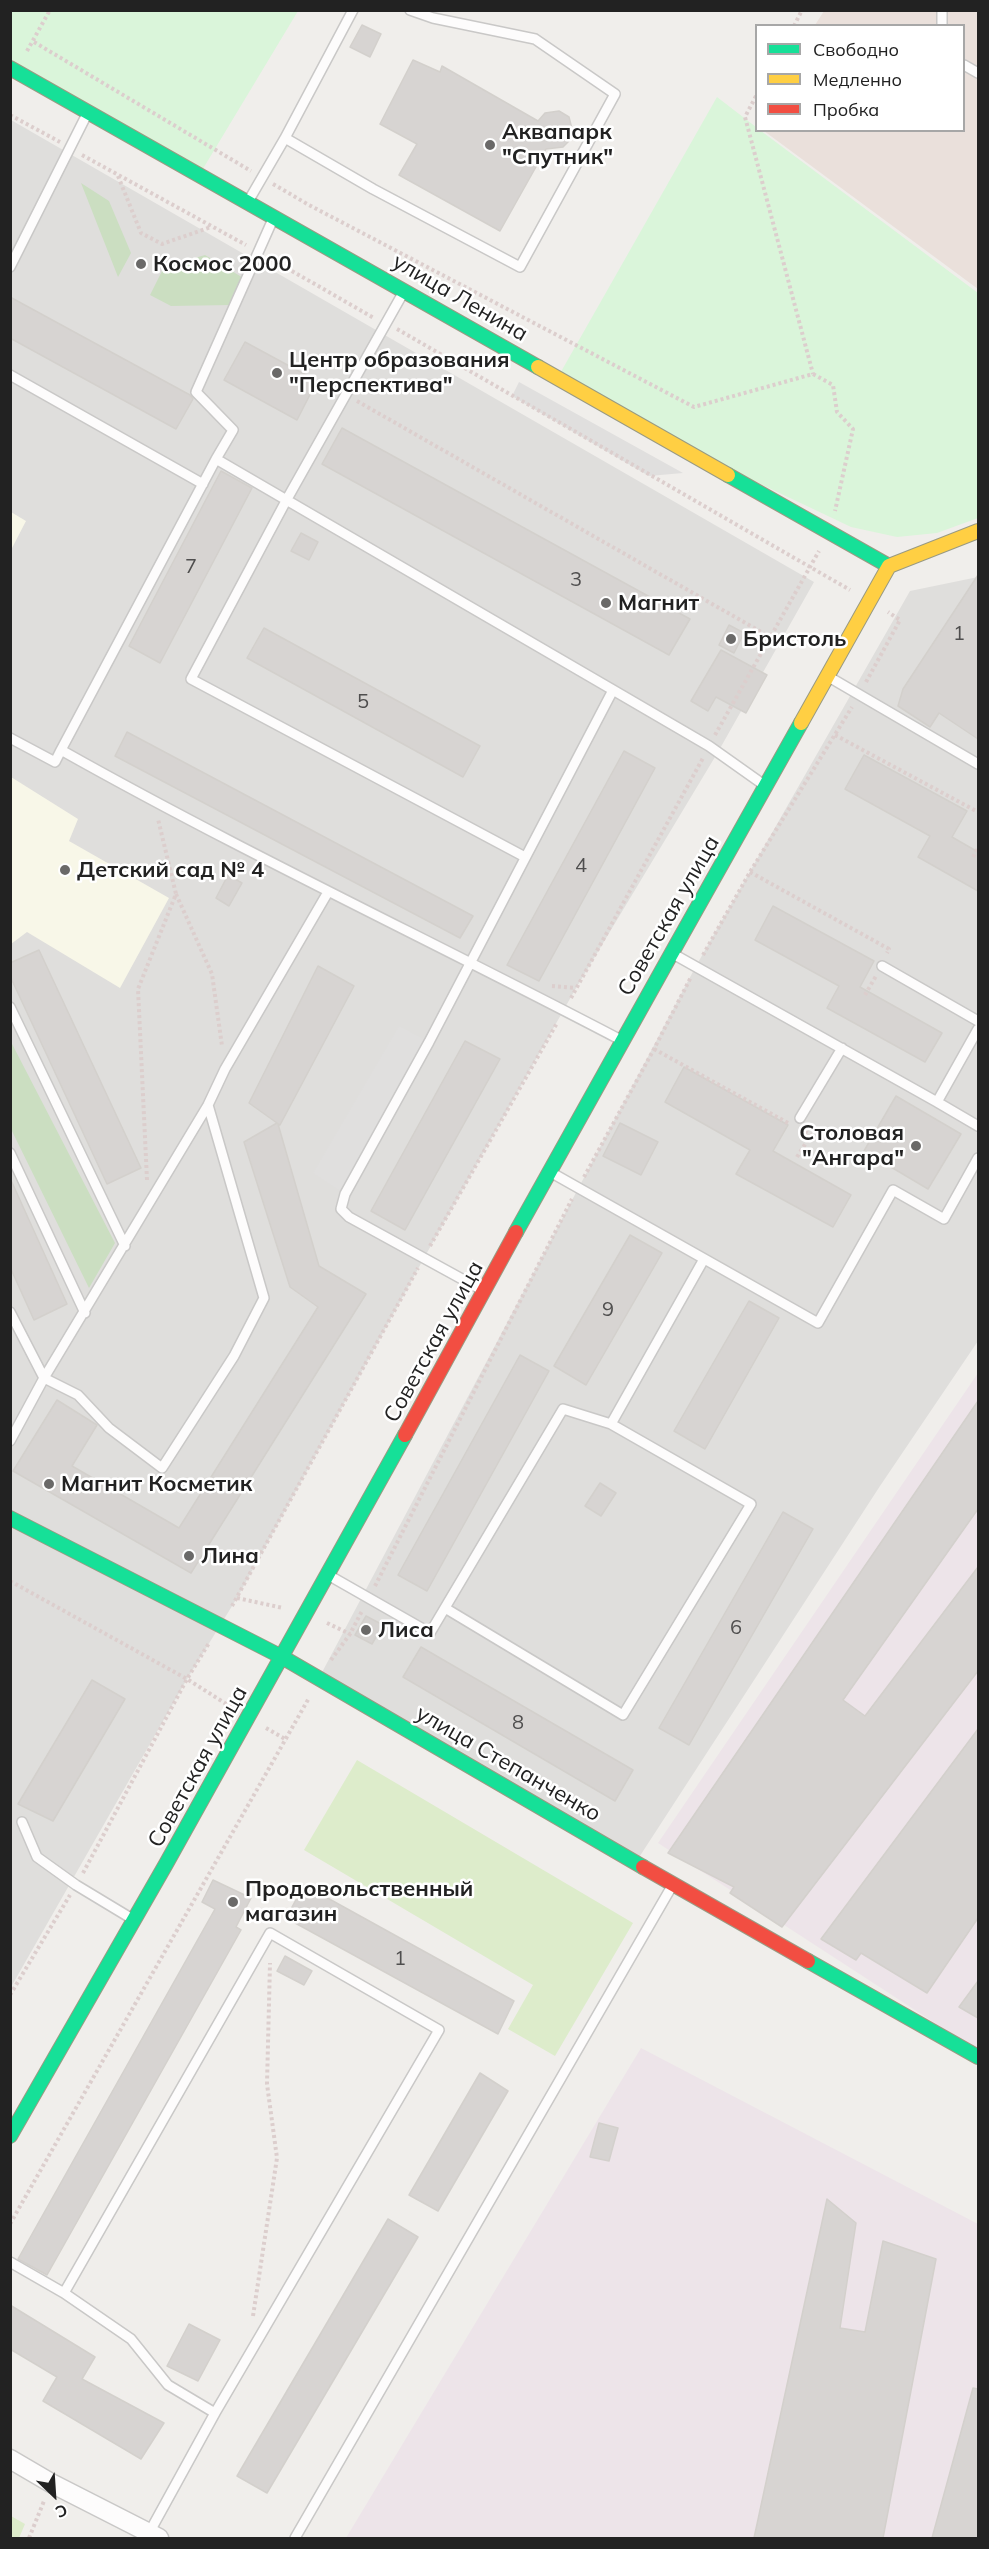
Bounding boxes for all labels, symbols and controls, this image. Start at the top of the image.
legend [755,24,965,132]
text: Свободно [813,38,899,61]
text: Медленно [813,68,902,91]
text: Пробка [813,98,879,121]
place label: Аквапарк "Спутник" [502,119,613,170]
marker: Аквапарк "Спутник" [483,138,497,152]
street label: улица Ленина [388,249,532,347]
place label: Космос 2000 [153,251,292,277]
marker: Космос 2000 [134,257,148,271]
place label: Центр образования "Перспектива" [289,347,510,398]
marker: Центр образования "Перспектива" [270,366,284,380]
house number: 7 [185,555,197,579]
house number: 3 [570,568,582,592]
place label: Магнит [618,590,699,616]
marker: Магнит [599,596,613,610]
house number: 1 [953,622,965,646]
place label: Бристоль [743,626,846,652]
marker: Бристоль [724,632,738,646]
house number: 5 [357,690,369,714]
street label: Советская улица [612,831,726,1001]
house number: 4 [575,854,587,878]
place label: Детский сад № 4 [77,857,264,883]
marker: Детский сад № 4 [58,863,72,877]
place label: Столовая "Ангара" [799,1120,904,1172]
marker: Столовая "Ангара" [909,1139,923,1153]
street label: Советская улица [379,1257,489,1427]
house number: 9 [602,1298,614,1322]
place label: Магнит Косметик [61,1471,252,1497]
marker: Магнит Косметик [42,1477,56,1491]
place label: Лина [201,1543,259,1569]
marker: Лина [182,1549,196,1563]
house number: 6 [730,1616,742,1640]
place label: Лиса [378,1617,434,1643]
marker: Лиса [359,1623,373,1637]
street label: Советская улица [143,1682,253,1852]
street label: улица Степанченко [411,1700,605,1828]
house number: 8 [512,1711,524,1735]
place label: Продовольственный магазин [245,1876,473,1928]
marker: Продовольственный магазин [226,1895,240,1909]
house number: 1 [394,1947,406,1971]
north arrow [24,2465,84,2525]
text: С [52,2500,71,2523]

